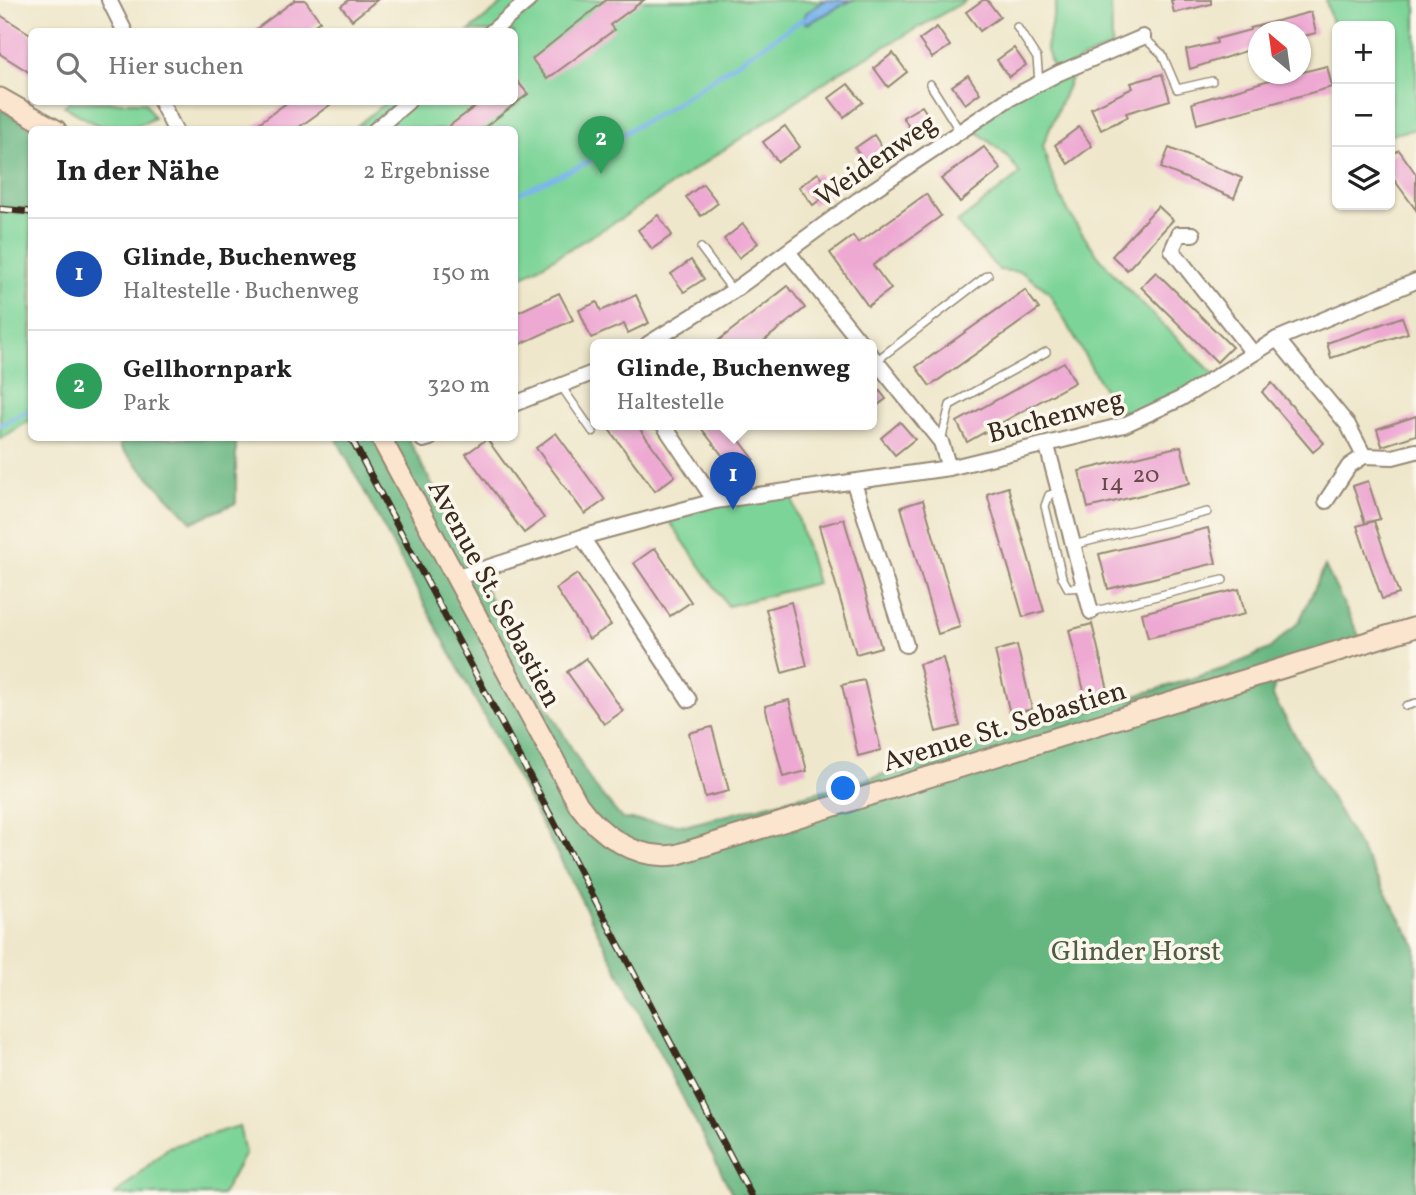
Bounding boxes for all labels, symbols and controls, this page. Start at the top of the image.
north arrow [1248,21,1311,84]
map controls [1332,21,1395,210]
button: + [1332,21,1395,84]
search box [28,28,518,105]
icon: search [52,48,90,86]
text: Hier suchen [108,49,244,85]
button: − [1332,84,1395,147]
street label: Weidenweg [807,105,945,218]
pin: 2 [578,116,624,174]
button: layers [1332,147,1395,210]
text: In der Nähe [56,151,220,193]
text: 2 Ergebnisse [363,156,490,188]
text: Glinde, Buchenweg [123,240,357,276]
text: 1 [74,258,84,290]
text: 150 m [432,258,490,290]
text: Haltestelle · Buchenweg [123,276,359,308]
popup [590,339,877,430]
text: Glinde, Buchenweg [617,351,850,387]
text: Gellhornpark [123,352,292,388]
text: 2 [73,370,85,402]
text: 320 m [427,370,490,402]
street label: Buchenweg [983,381,1128,454]
text: Haltestelle [617,387,724,419]
text: Park [123,388,170,420]
pin: 1 [710,452,756,510]
house number: 20 [1132,459,1160,493]
house number: 14 [1100,467,1124,501]
street label: Avenue St. Sebastien [417,473,570,715]
street label: Avenue St. Sebastien [878,672,1131,783]
your location [826,771,860,805]
park label: Glinder Horst [1051,933,1221,972]

